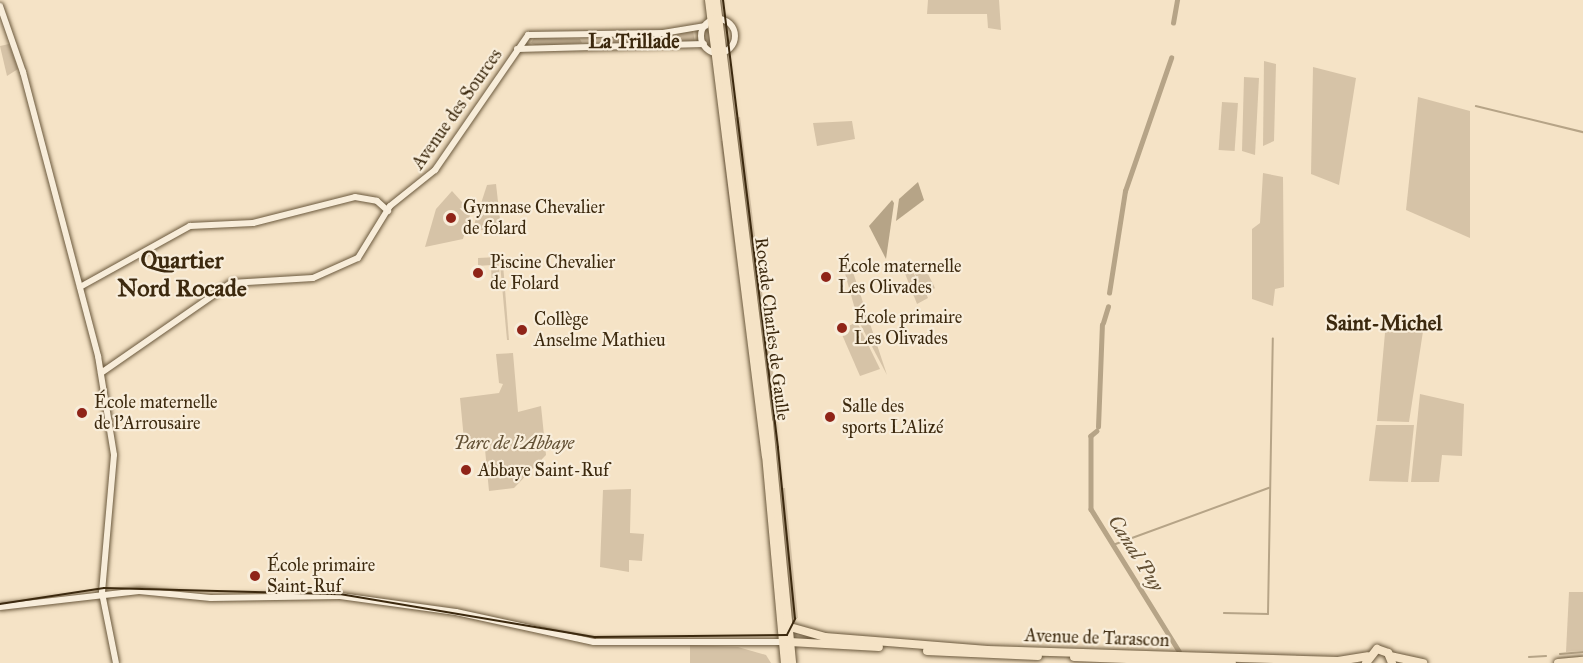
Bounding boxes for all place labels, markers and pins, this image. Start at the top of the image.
place label: Gymnase Chevalier de folard [463,197,605,240]
marker: Gymnase Chevalier de folard [444,211,458,225]
place label: Piscine Chevalier de Folard [490,252,615,294]
place label: École maternelle Les Olivades [838,256,962,298]
marker: Piscine Chevalier de Folard [471,266,485,280]
marker: École maternelle Les Olivades [819,270,833,284]
place label: École primaire Les Olivades [854,307,962,350]
place label: Collège Anselme Mathieu [534,309,666,352]
marker: École primaire Les Olivades [835,321,849,335]
marker: Collège Anselme Mathieu [515,323,529,337]
place label: École maternelle de l'Arrousaire [94,392,218,434]
place label: Salle des sports L'Alizé [842,396,944,438]
marker: École maternelle de l'Arrousaire [75,406,89,420]
marker: Salle des sports L'Alizé [823,410,837,424]
place label: Abbaye Saint-Ruf [478,459,609,481]
marker: Abbaye Saint-Ruf [459,463,473,477]
place label: École primaire Saint-Ruf [267,555,375,598]
marker: École primaire Saint-Ruf [248,569,262,583]

